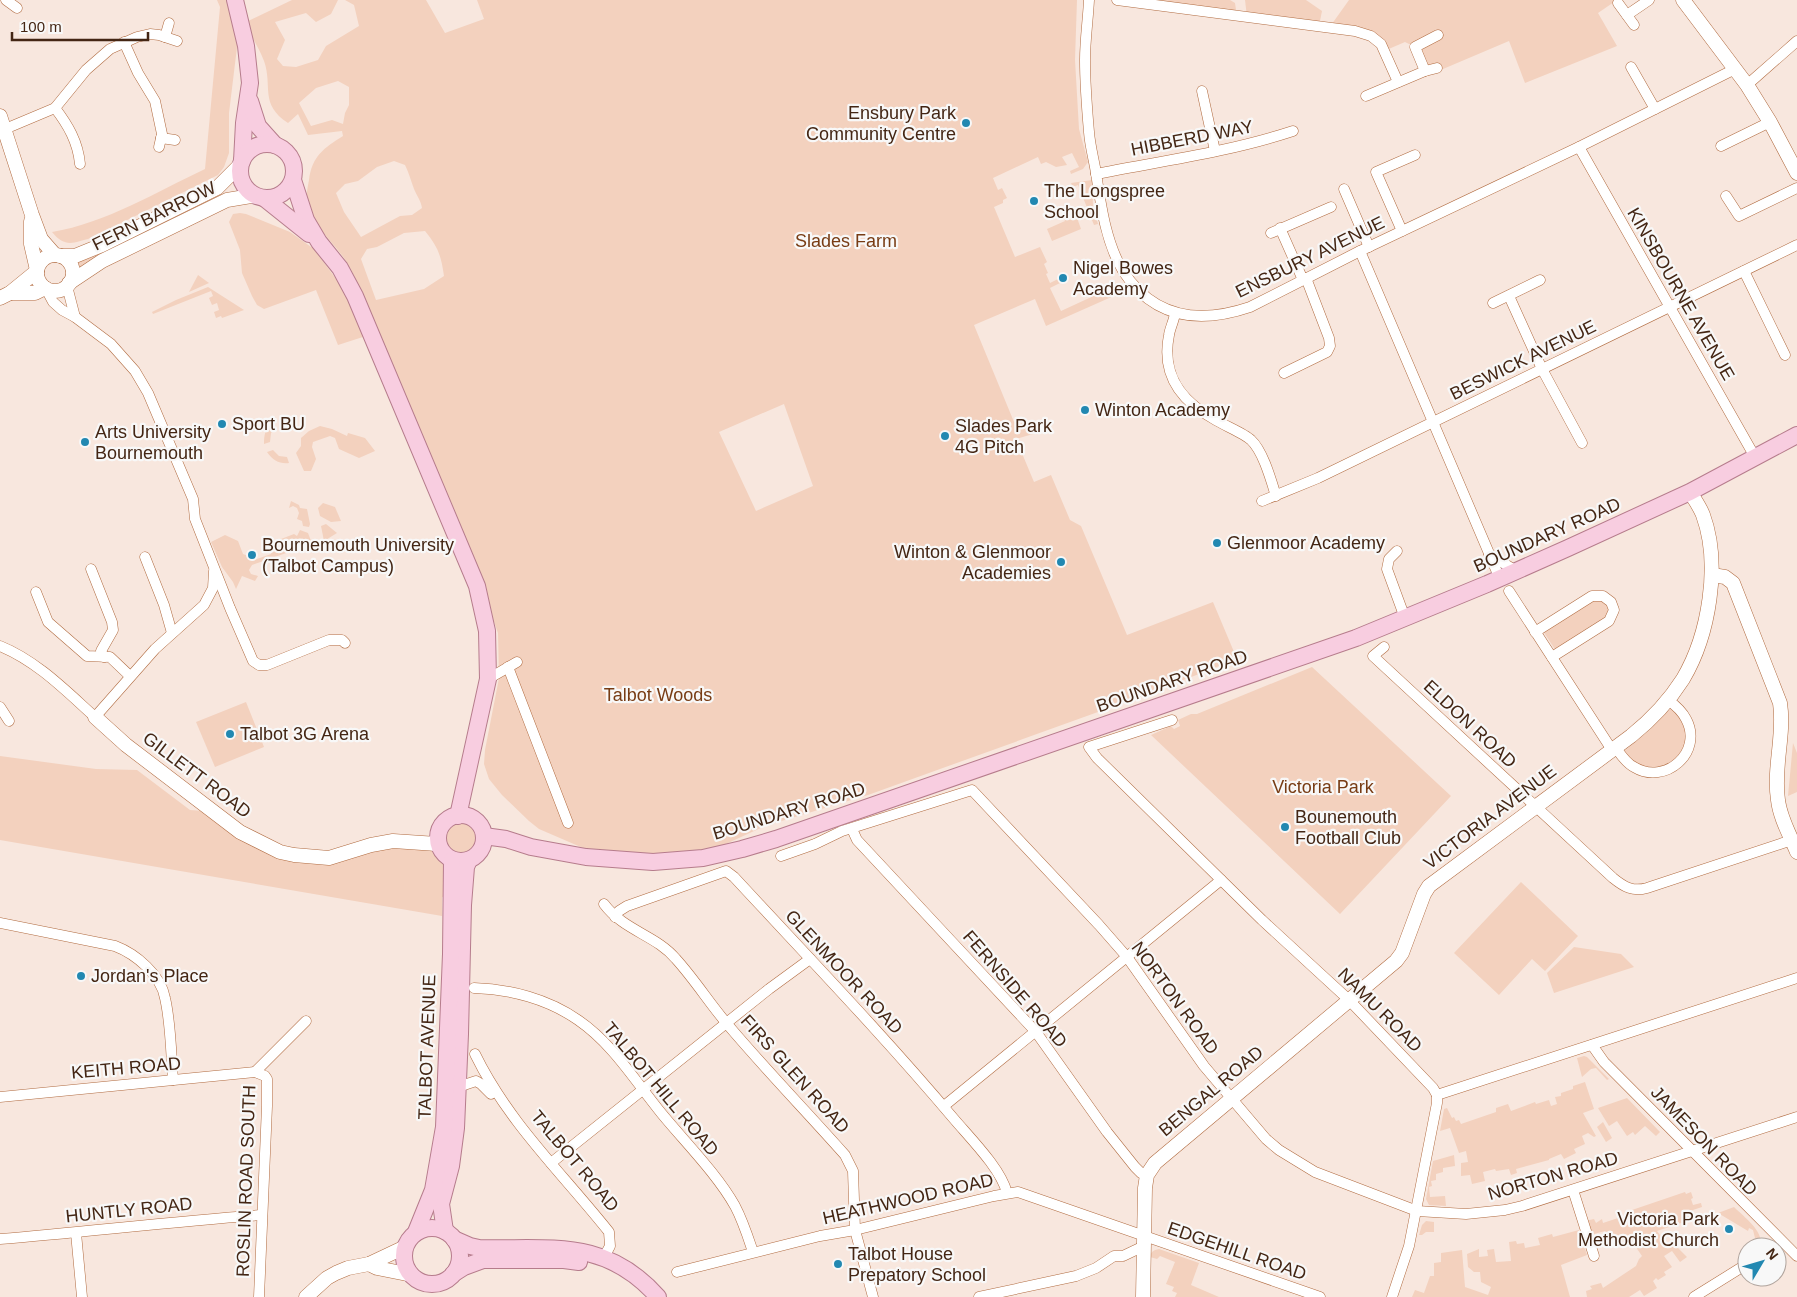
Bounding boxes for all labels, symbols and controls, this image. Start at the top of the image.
scale bar [12,10,149,42]
text: 100 m [20,18,62,35]
place label: Ensbury Park Community Centre [806,103,957,144]
street label: HIBBERD WAY [1129,116,1255,160]
marker: Ensbury Park Community Centre [960,117,972,129]
street label: FERN BARROW [89,177,219,255]
place label: The Longspree School [1044,181,1165,222]
marker: The Longspree School [1028,195,1040,207]
street label: KINSBOURNE AVENUE [1623,204,1739,384]
street label: ENSBURY AVENUE [1232,212,1388,302]
park label: Slades Farm [795,231,897,251]
place label: Nigel Bowes Academy [1073,258,1173,299]
marker: Nigel Bowes Academy [1057,272,1069,284]
street label: BESWICK AVENUE [1447,316,1599,404]
place label: Winton Academy [1095,400,1230,420]
marker: Winton Academy [1079,404,1091,416]
place label: Sport BU [232,414,305,434]
place label: Slades Park 4G Pitch [955,416,1053,457]
marker: Sport BU [216,418,228,430]
place label: Arts University Bournemouth [95,422,211,463]
marker: Slades Park 4G Pitch [939,430,951,442]
marker: Arts University Bournemouth [79,436,91,448]
street label: BOUNDARY ROAD [1471,494,1623,576]
place label: Glenmoor Academy [1227,533,1385,553]
place label: Bournemouth University (Talbot Campus) [262,535,454,576]
marker: Glenmoor Academy [1211,537,1223,549]
place label: Winton & Glenmoor Academies [894,542,1051,583]
marker: Bournemouth University (Talbot Campus) [246,549,258,561]
marker: Winton & Glenmoor Academies [1055,556,1067,568]
street label: BOUNDARY ROAD [1094,646,1250,716]
street label: ELDON ROAD [1420,676,1520,772]
park label: Talbot Woods [604,685,712,705]
place label: Talbot 3G Arena [240,724,370,744]
street label: GILLETT ROAD [139,728,255,822]
marker: Talbot 3G Arena [224,728,236,740]
street label: VICTORIA AVENUE [1420,761,1560,873]
park label: Victoria Park [1272,777,1375,797]
street label: BOUNDARY ROAD [710,778,868,844]
place label: Bounemouth Football Club [1295,807,1401,848]
marker: Bounemouth Football Club [1279,821,1291,833]
street label: GLENMOOR ROAD [781,906,907,1038]
street label: FERNSIDE ROAD [959,927,1071,1051]
street label: NORTON ROAD [1127,938,1223,1058]
street label: NAMU ROAD [1334,964,1426,1056]
place label: Jordan's Place [91,966,209,986]
marker: Jordan's Place [75,970,87,982]
street label: TALBOT AVENUE [414,974,440,1120]
street label: FIRS GLEN ROAD [737,1011,853,1137]
street label: TALBOT HILL ROAD [599,1018,723,1160]
street label: BENGAL ROAD [1155,1042,1267,1140]
street label: KEITH ROAD [70,1053,182,1083]
street label: JAMESON ROAD [1647,1082,1761,1200]
street label: ROSLIN ROAD SOUTH [233,1085,259,1277]
street label: TALBOT ROAD [527,1107,623,1215]
street label: NORTON ROAD [1486,1148,1620,1204]
street label: HEATHWOOD ROAD [821,1170,995,1228]
street label: HUNTLY ROAD [65,1193,193,1227]
place label: Victoria Park Methodist Church [1578,1209,1720,1250]
street label: EDGEHILL ROAD [1165,1218,1309,1284]
marker: Victoria Park Methodist Church [1723,1223,1735,1235]
north arrow [1737,1237,1787,1287]
place label: Talbot House Prepatory School [848,1244,986,1285]
text: N [1763,1245,1782,1263]
marker: Talbot House Prepatory School [832,1258,844,1270]

